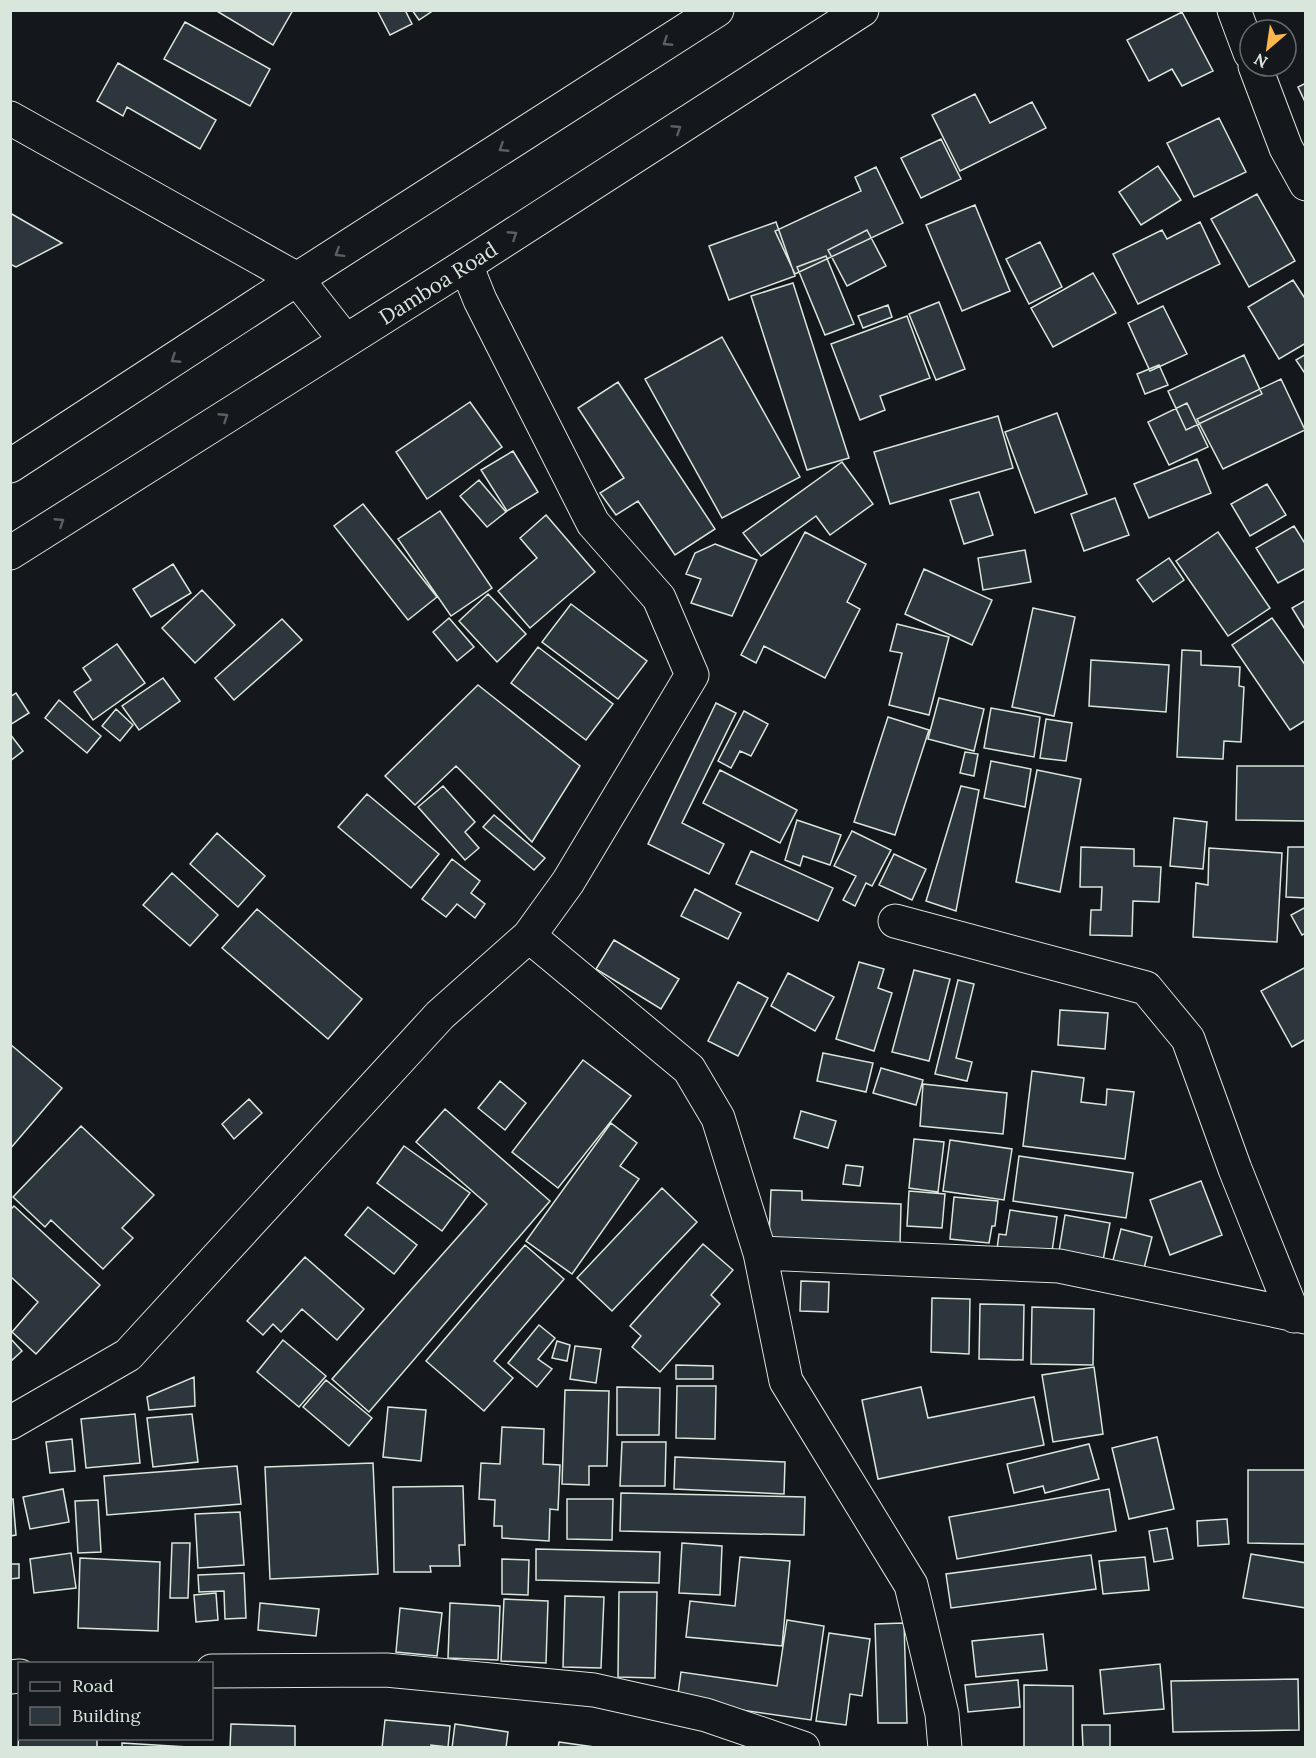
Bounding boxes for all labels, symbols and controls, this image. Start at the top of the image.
north arrow [1238,18,1298,78]
one-way arrow [663,35,674,46]
text: N [1250,49,1271,73]
one-way arrow [671,125,682,136]
one-way arrow [499,140,510,151]
one-way arrow [507,231,518,242]
street label: Damboa Road [374,235,502,330]
one-way arrow [335,245,345,257]
one-way arrow [171,351,182,362]
one-way arrow [218,413,228,425]
one-way arrow [53,518,64,529]
legend [18,1662,213,1740]
text: Road [72,1674,114,1697]
text: Building [72,1704,142,1727]

